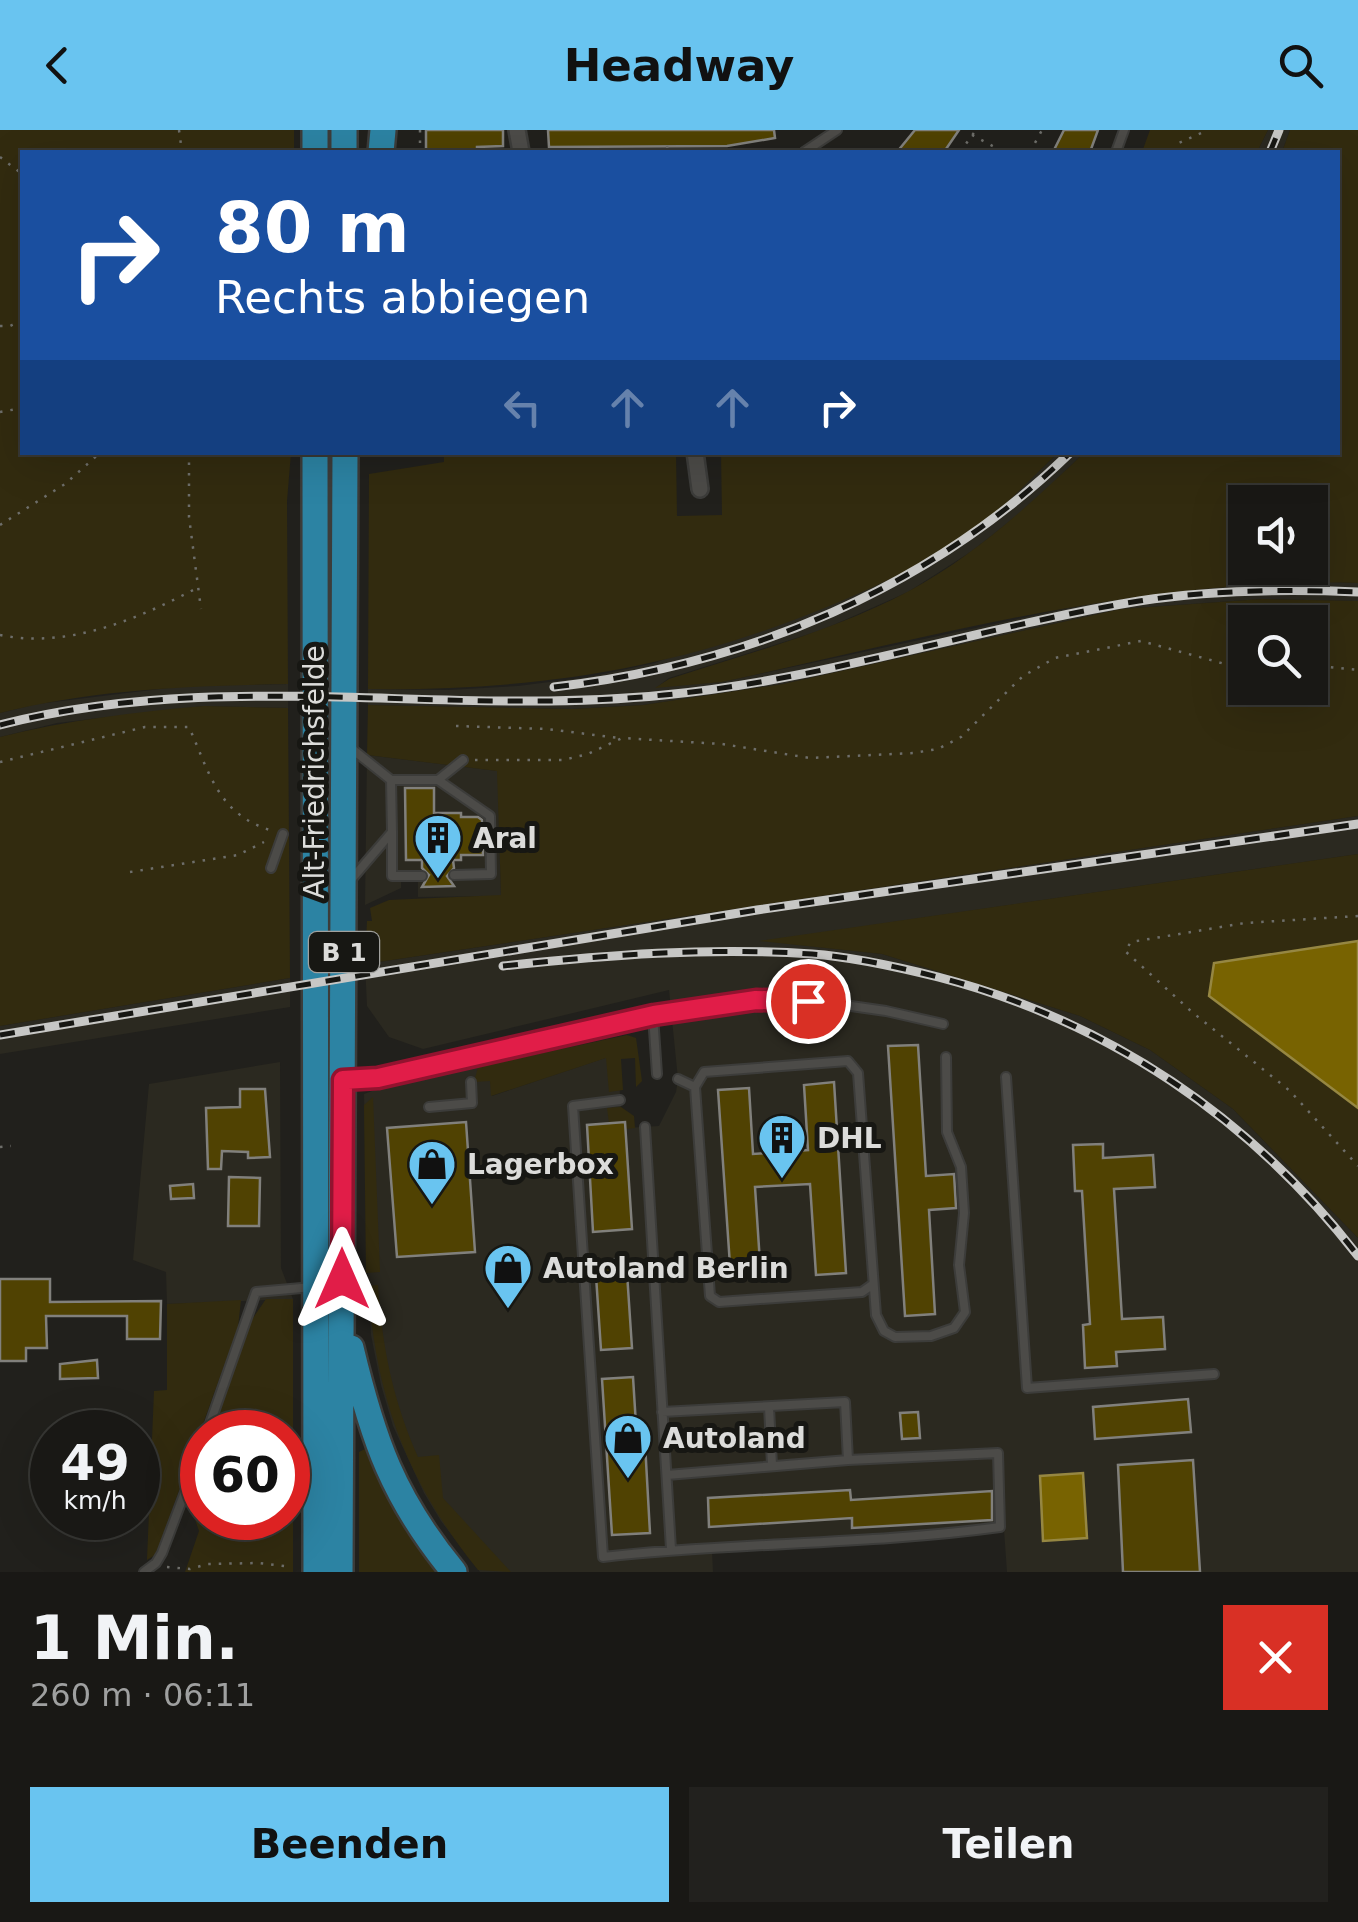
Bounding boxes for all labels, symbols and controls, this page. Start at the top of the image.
icon: back [30,38,85,93]
icon: search [1273,38,1328,93]
text: Headway [564,39,794,92]
text: 80 m [215,187,410,269]
icon: right [50,190,180,320]
text: Rechts abbiegen [215,271,590,324]
icon: left [495,380,550,435]
icon: ahead [600,380,655,435]
icon: ahead [705,380,760,435]
icon: right [810,380,865,435]
map controls [1228,485,1328,705]
button: sound [1228,485,1328,585]
button: search [1228,605,1328,705]
street label: Alt-Friedrichsfelde [298,645,331,899]
building icon: Aral [412,812,464,880]
place label: Aral [473,822,537,855]
road number: B 1 [309,932,379,972]
pin [766,959,851,1044]
icon: arrive [781,974,836,1029]
building icon: DHL [756,1112,808,1180]
place label: DHL [817,1122,882,1155]
shop icon: Lagerbox [406,1138,458,1206]
place label: Lagerbox [467,1148,614,1181]
position arrow [290,1227,394,1331]
shop icon: Autoland Berlin [482,1242,534,1310]
place label: Autoland Berlin [543,1252,789,1285]
speed limit sign: 60 [180,1410,310,1540]
shop icon: Autoland [602,1412,654,1480]
place label: Autoland [663,1422,806,1455]
text: 49 [60,1434,130,1492]
text: km/h [63,1486,127,1515]
text: 1 Min. [30,1603,238,1673]
button: close [1223,1605,1328,1710]
text: 260 m · 06:11 [30,1676,255,1714]
button: Beenden [30,1787,669,1902]
button: Teilen [689,1787,1328,1902]

